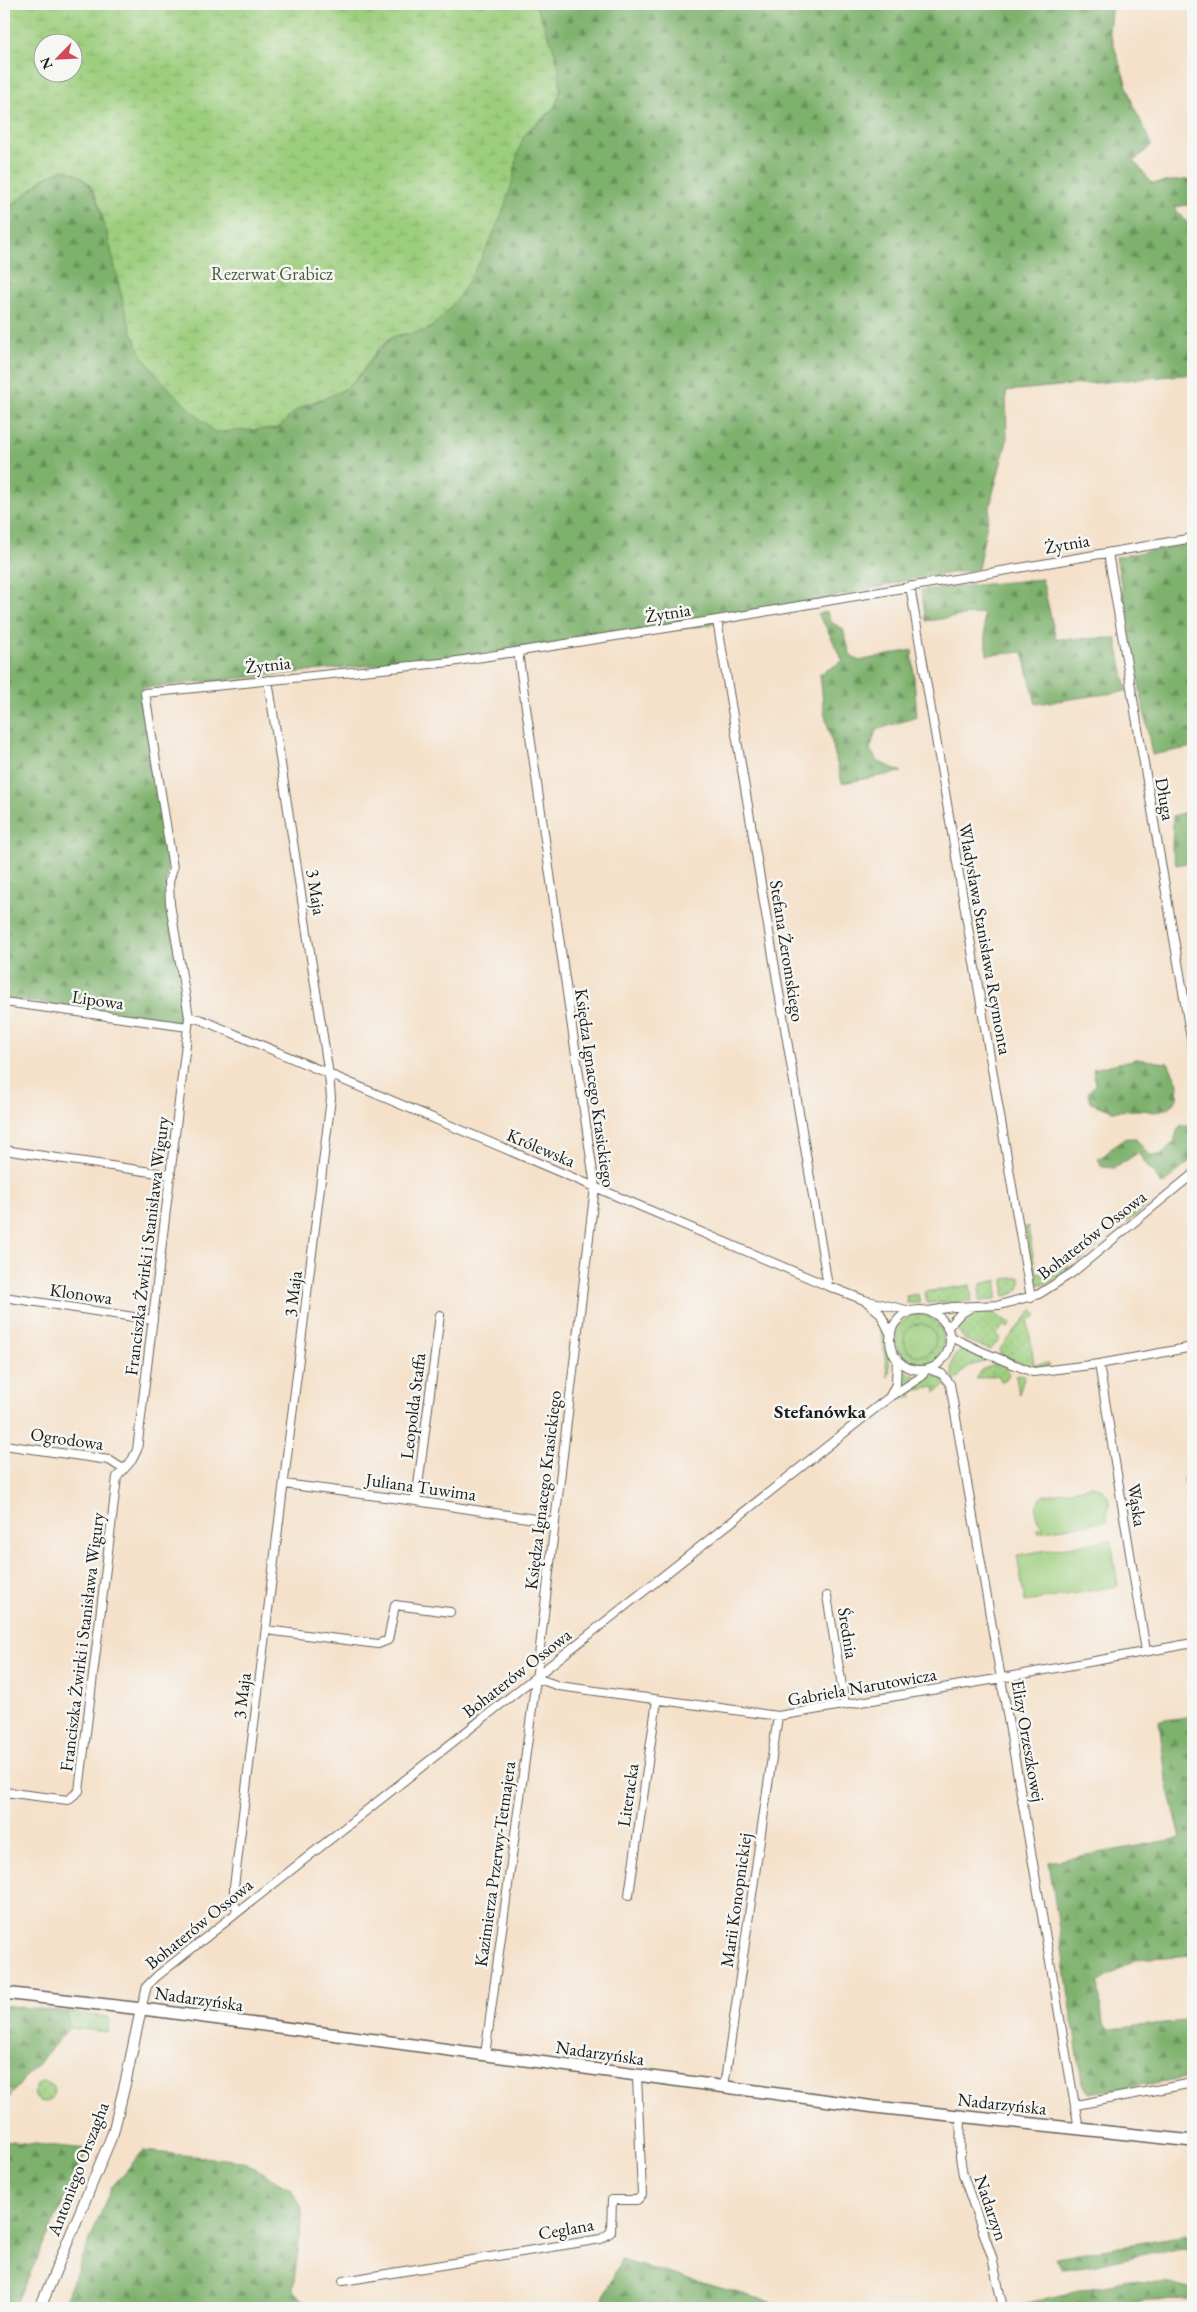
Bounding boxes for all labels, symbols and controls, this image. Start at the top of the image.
north arrow [32,32,82,82]
text: N [35,54,57,72]
park label: Rezerwat Grabicz [211,262,333,285]
street label: Żytnia [1043,528,1092,559]
street label: Żytnia [644,597,693,627]
street label: Żytnia [244,651,293,678]
street label: Długa [1150,776,1181,823]
street label: Władysława Stanisława Reymonta [954,821,1017,1057]
street label: 3 Maja [302,867,332,917]
street label: Stefana Żeromskiego [765,878,810,1023]
street label: Lipowa [71,984,126,1015]
street label: Księdza Ignacego Krasickiego [570,987,621,1189]
street label: Franciszka Żwirki i Stanisława Wigury [119,1115,174,1377]
street label: Królewska [504,1123,580,1173]
street label: Bohaterów Ossowa [1033,1184,1151,1284]
street label: 3 Maja [278,1269,307,1318]
street label: Klonowa [48,1278,115,1309]
street label: Leopolda Staffa [395,1351,431,1460]
street label: Księdza Ignacego Krasickiego [519,1389,566,1591]
district label: Stefanówka [774,1399,867,1424]
street label: Ogrodowa [29,1422,106,1455]
street label: Juliana Tuwima [362,1467,479,1506]
street label: Wąska [1123,1482,1152,1529]
street label: Franciszka Żwirki i Stanisława Wigury [54,1511,109,1773]
street label: Średnia [833,1606,864,1661]
street label: Bohaterów Ossowa [458,1622,576,1722]
street label: Gabriela Narutowicza [786,1662,939,1711]
street label: 3 Maja [227,1671,256,1720]
street label: Elizy Orzeszkowej [1006,1678,1051,1804]
street label: Kazimierza Przerwy-Tetmajera [469,1759,520,1968]
street label: Literacka [612,1761,643,1828]
street label: Marii Konopnickiej [715,1831,756,1969]
street label: Bohaterów Ossowa [140,1873,258,1974]
street label: Nadarzyńska [153,1981,246,2016]
street label: Nadarzyńska [554,2035,647,2070]
street label: Nadarzyńska [956,2087,1048,2120]
street label: Antoniego Orszagha [41,2098,114,2240]
street label: Nadarzyn [970,2172,1014,2244]
street label: Ceglana [536,2212,596,2245]

